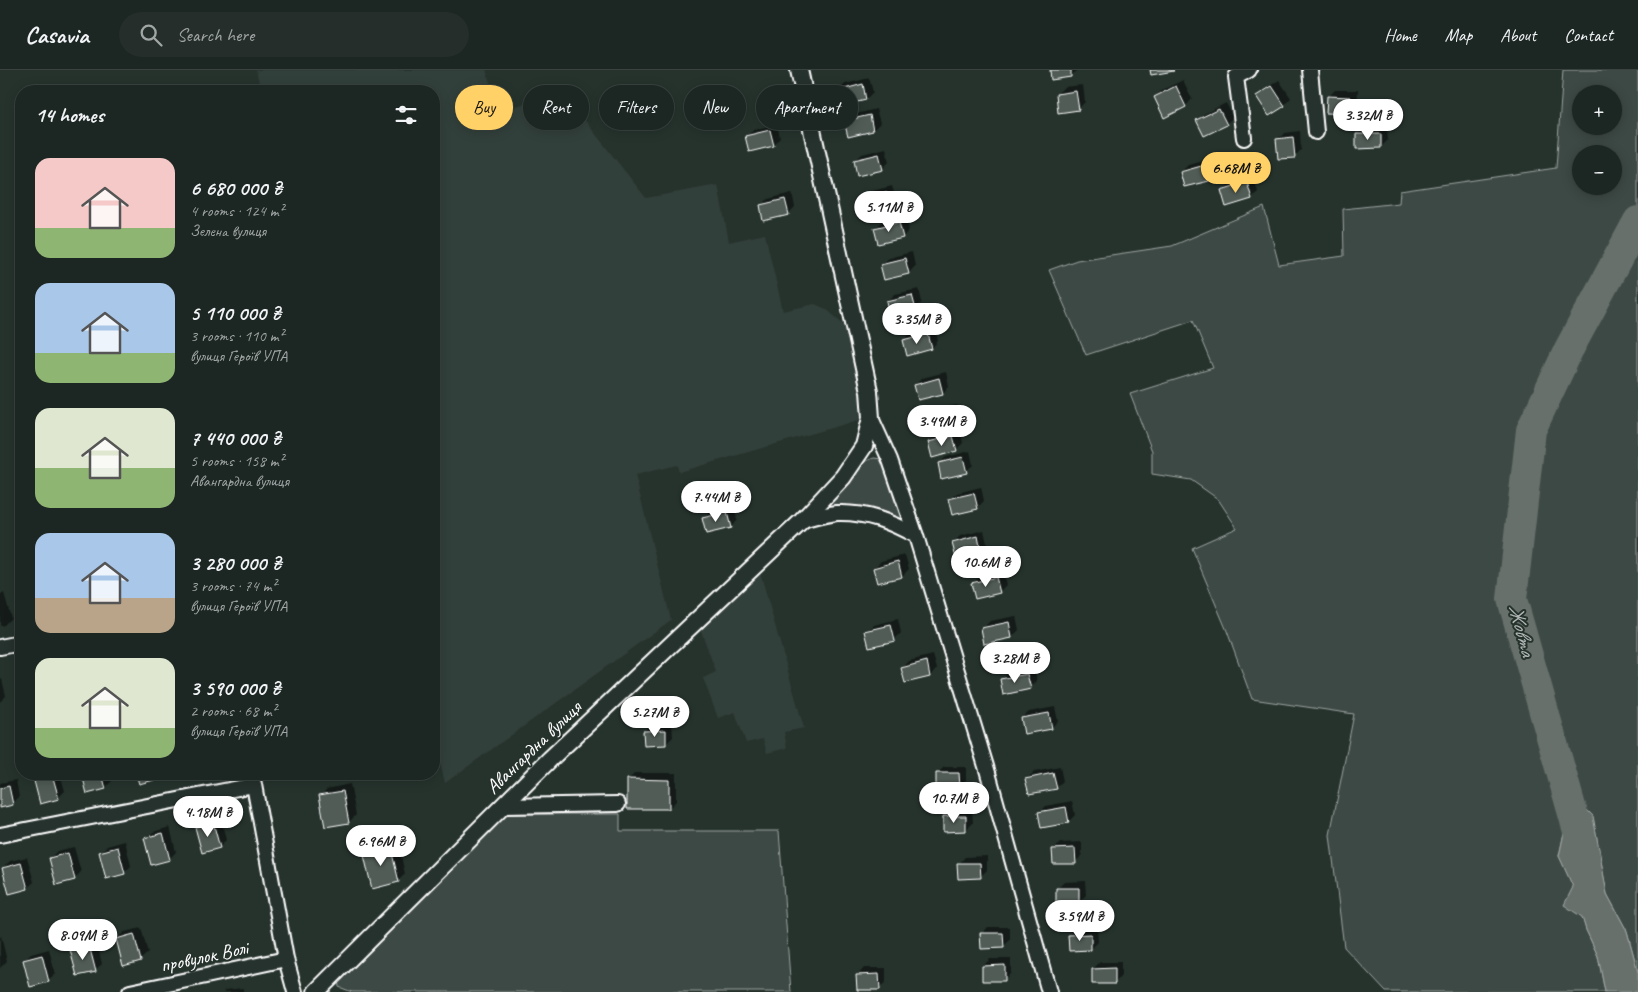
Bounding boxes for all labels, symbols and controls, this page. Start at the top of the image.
search box [119,12,469,57]
text: Casavia [25,20,89,50]
icon: search [137,21,165,49]
text: Search here [177,23,254,47]
text: Home [1384,24,1417,46]
text: Map [1445,24,1472,46]
text: About [1500,24,1536,46]
text: Contact [1564,24,1613,46]
chip: Buy [455,85,513,130]
chip: Rent [523,85,589,130]
chip: Filters [599,85,674,130]
chip: New [684,85,746,130]
chip: Apartment [756,85,858,130]
map controls [1572,85,1622,195]
button: + [1572,85,1622,135]
pin: 3.32M ₴ [1322,98,1414,141]
icon: filters [392,101,420,129]
text: 14 homes [35,102,104,128]
text: 3.32M ₴ [1344,105,1392,125]
button: − [1572,145,1622,195]
pin: 6.68M ₴ [1190,152,1282,194]
text: 6.68M ₴ [1212,158,1260,178]
text: 6 680 000 ₴ [190,175,282,201]
icon: home [75,178,135,238]
pin: 5.11M ₴ [843,190,935,233]
text: 5.11M ₴ [865,197,913,217]
text: 4 rooms · 124 m² [190,201,284,221]
text: Зелена вулиця [190,221,266,241]
text: 5 110 000 ₴ [190,300,281,326]
pin: 3.35M ₴ [871,302,963,345]
icon: home [75,303,135,363]
text: 3.35M ₴ [893,309,941,329]
text: 3 rooms · 110 m² [190,326,284,346]
text: вулиця Героїв УПА [190,346,287,366]
pin: 3.49M ₴ [896,404,988,447]
text: 3.49M ₴ [918,411,966,431]
text: 7 440 000 ₴ [190,425,281,451]
icon: home [75,428,135,488]
text: 5 rooms · 158 m² [190,451,284,471]
text: Авангардна вулиця [190,471,289,491]
pin: 7.44M ₴ [670,480,762,523]
text: 7.44M ₴ [692,487,740,507]
pin: 10.6M ₴ [940,546,1032,588]
text: 3 280 000 ₴ [190,550,281,576]
text: 10.6M ₴ [962,552,1010,572]
icon: home [75,553,135,613]
text: 3 rooms · 74 m² [190,576,276,596]
text: вулиця Героїв УПА [190,596,287,616]
water label: Жовта [1503,601,1542,661]
pin: 3.28M ₴ [969,642,1061,684]
text: 3.28M ₴ [991,648,1039,668]
text: 3 590 000 ₴ [190,675,280,701]
icon: home [75,678,135,738]
street label: Авангардна вулиця [480,694,588,799]
pin: 5.27M ₴ [609,696,701,738]
text: 2 rooms · 68 m² [190,701,276,721]
text: 5.27M ₴ [631,702,679,722]
text: вулиця Героїв УПА [190,721,287,741]
pin: 10.7M ₴ [908,782,1000,824]
text: 10.7M ₴ [930,788,978,808]
pin: 4.18M ₴ [162,796,254,838]
text: 4.18M ₴ [184,802,232,822]
pin: 6.96M ₴ [335,824,427,867]
text: 6.96M ₴ [357,831,405,851]
pin: 3.59M ₴ [1034,900,1126,942]
text: 3.59M ₴ [1056,906,1104,926]
pin: 8.09M ₴ [37,918,129,961]
text: 8.09M ₴ [59,925,107,945]
street label: провулок Волі [158,935,252,978]

